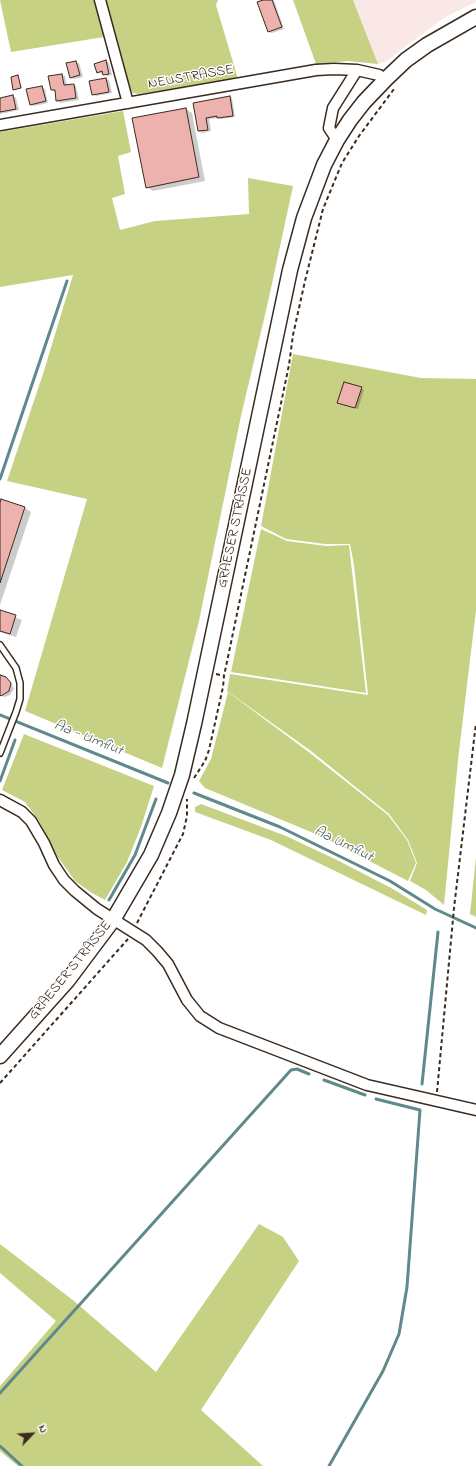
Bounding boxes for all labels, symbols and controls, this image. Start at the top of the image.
street label: NEUSTRASSE [147,62,235,94]
street label: GRAESER STRASSE [215,466,257,590]
water label: Aa - Umflut [51,717,125,761]
water label: Aa Umflut [311,823,375,867]
street label: GRAESER STRASSE [26,918,116,1024]
north arrow [12,1414,52,1454]
text: N [34,1422,52,1436]

